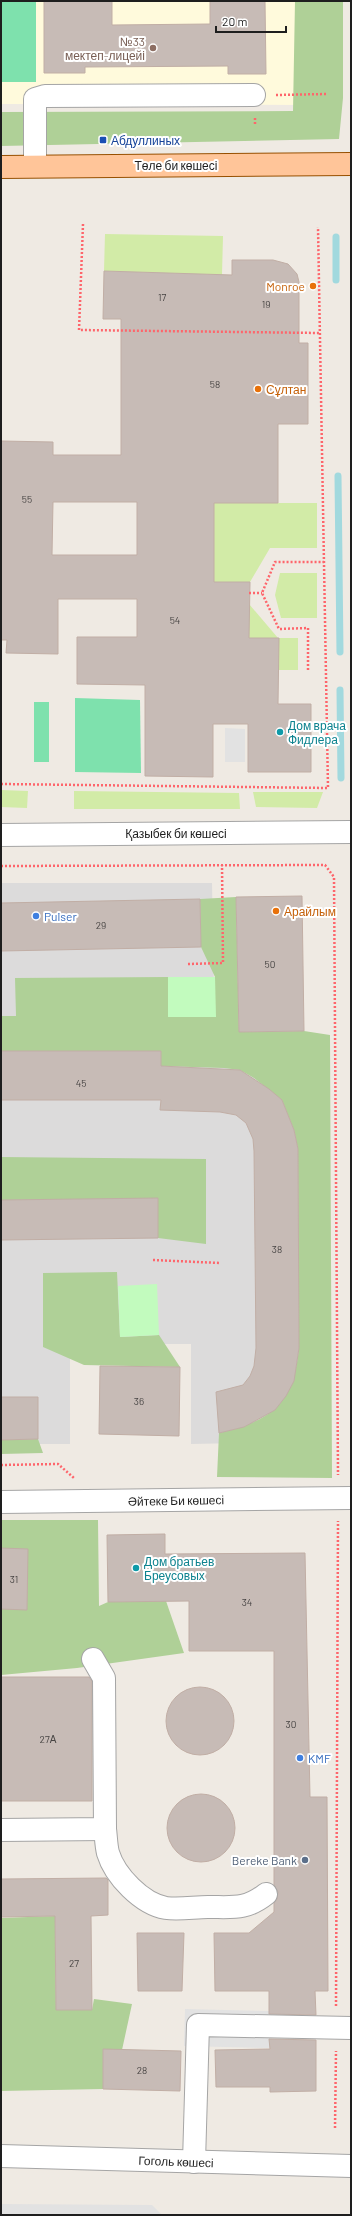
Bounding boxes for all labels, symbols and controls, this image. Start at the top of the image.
scale bar [216,8,286,34]
text: 20 m [222,14,248,28]
place label: №33 мектеп-лицейі [65,34,145,63]
marker: №33 мектеп-лицейі [148,43,158,53]
place label: Абдуллиных [111,133,180,148]
marker: Абдуллиных [98,135,108,145]
street label: Төле би көшесі [135,158,217,172]
place label: Monroe [266,279,305,293]
marker: Monroe [308,281,318,291]
house number: 17 [158,291,166,303]
house number: 19 [262,298,270,310]
house number: 58 [210,378,220,390]
place label: Сұлтан [266,382,306,397]
marker: Сұлтан [253,384,263,394]
house number: 55 [22,493,32,505]
house number: 54 [170,614,180,626]
place label: Дом врача Фидлера [288,718,346,747]
marker: Дом врача Фидлера [275,727,285,737]
street label: Қазыбек би көшесі [125,826,227,841]
place label: Арайлым [284,904,336,919]
marker: Арайлым [271,906,281,916]
place label: Pulser [44,909,77,923]
marker: Pulser [31,911,41,921]
house number: 29 [96,919,106,931]
house number: 50 [265,958,275,970]
house number: 45 [76,1077,86,1089]
house number: 38 [272,1243,282,1255]
house number: 36 [134,1395,144,1407]
street label: Әйтеке Би көшесі [128,1492,224,1508]
place label: Дом братьев Бреусовых [144,1554,214,1583]
marker: Дом братьев Бреусовых [131,1563,141,1573]
house number: 31 [10,1573,18,1585]
house number: 34 [242,1596,252,1608]
house number: 30 [286,1718,296,1730]
house number: 27А [40,1733,57,1745]
place label: KMF [308,1751,331,1765]
marker: KMF [295,1753,305,1763]
place label: Bereke Bank [232,1853,297,1867]
marker: Bereke Bank [300,1855,310,1865]
house number: 27 [69,1957,79,1969]
house number: 28 [137,2064,147,2076]
street label: Гоголь көшесі [138,2153,214,2169]

